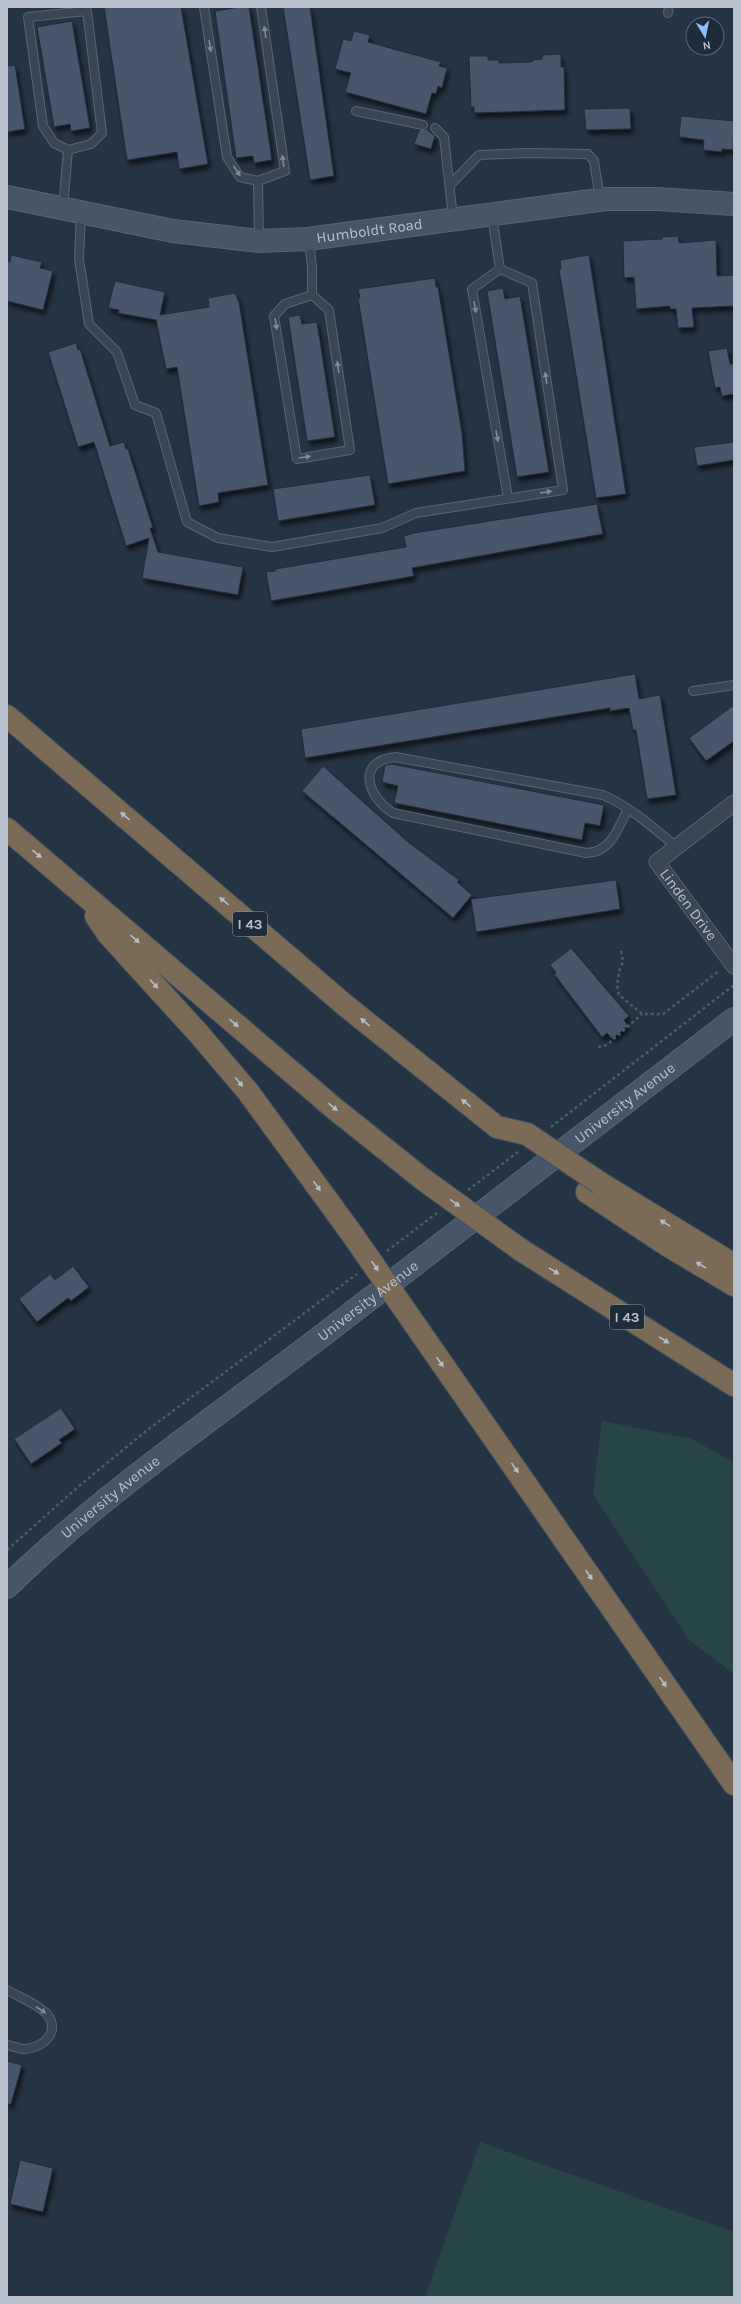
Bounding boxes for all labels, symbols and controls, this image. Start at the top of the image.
north arrow [685,16,725,56]
one-way arrow [262,26,268,38]
text: N [702,38,712,52]
one-way arrow [207,39,213,52]
one-way arrow [280,155,286,167]
one-way arrow [233,166,240,177]
street label: Humboldt Road [315,215,424,247]
one-way arrow [472,301,478,314]
one-way arrow [273,318,279,331]
one-way arrow [335,361,341,374]
one-way arrow [543,372,549,384]
one-way arrow [494,429,500,442]
one-way arrow [299,454,311,460]
one-way arrow [540,489,552,495]
one-way arrow [119,812,130,821]
one-way arrow [32,849,41,858]
street label: Linden Drive [656,865,721,944]
one-way arrow [218,896,229,905]
road number: I 43 [233,912,267,936]
one-way arrow [130,934,141,943]
one-way arrow [149,979,159,989]
one-way arrow [360,1017,370,1026]
one-way arrow [229,1019,240,1028]
street label: University Avenue [571,1059,678,1147]
one-way arrow [235,1077,244,1087]
one-way arrow [461,1099,472,1107]
one-way arrow [328,1103,339,1112]
one-way arrow [313,1181,321,1192]
one-way arrow [450,1199,461,1207]
one-way arrow [660,1219,670,1227]
street label: University Avenue [314,1257,422,1345]
one-way arrow [371,1260,378,1272]
one-way arrow [695,1262,707,1269]
one-way arrow [548,1267,560,1274]
road number: I 43 [610,1305,644,1329]
one-way arrow [658,1336,669,1344]
one-way arrow [436,1356,444,1367]
street label: University Avenue [57,1452,163,1542]
one-way arrow [511,1463,519,1474]
one-way arrow [585,1570,593,1580]
one-way arrow [659,1676,667,1687]
one-way arrow [35,2006,46,2014]

